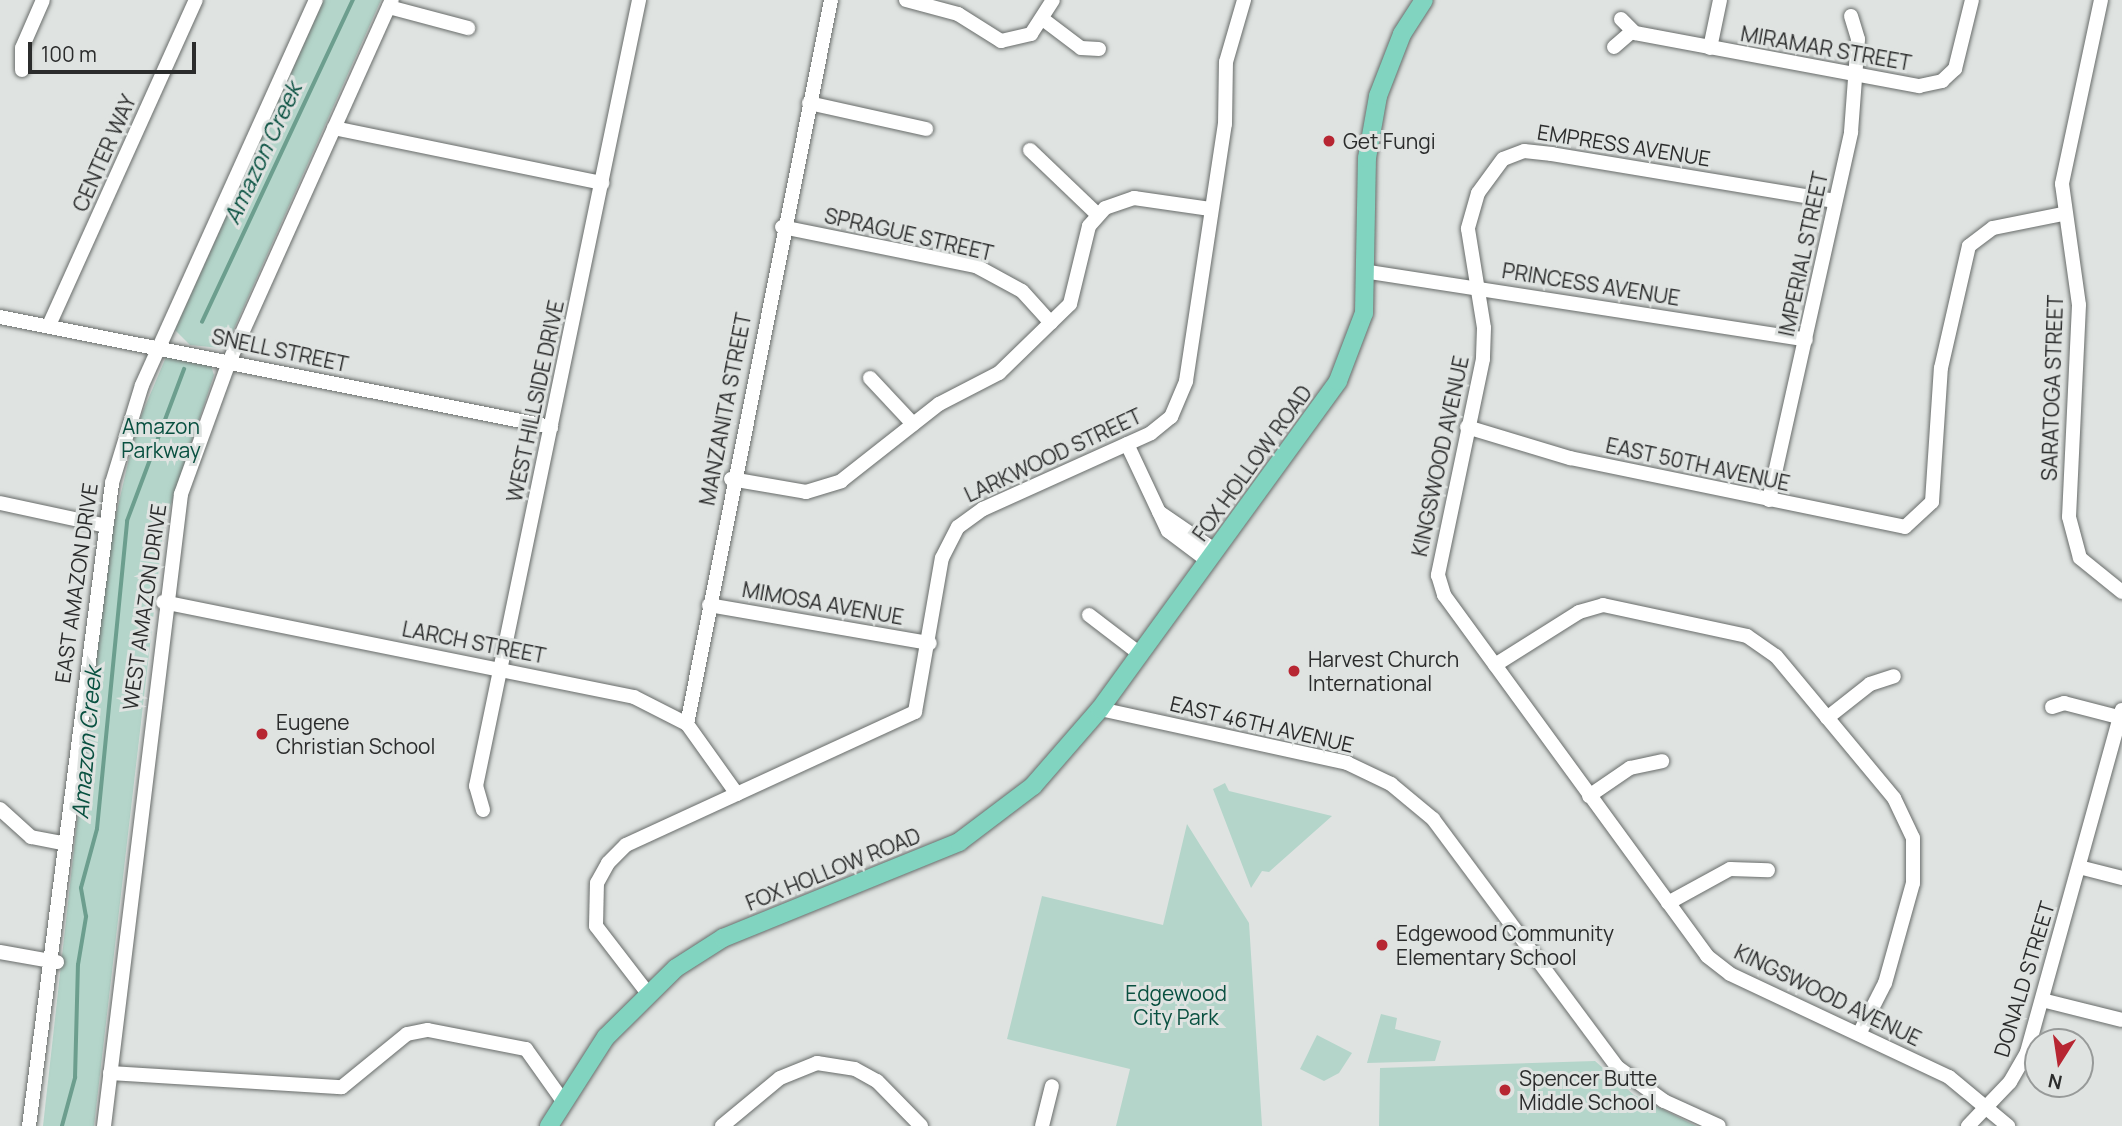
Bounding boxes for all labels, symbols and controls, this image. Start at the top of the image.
street label: MIRAMAR STREET [1739,21,1913,75]
scale bar [32,28,200,72]
text: 100 m [41,40,97,68]
water label: Amazon Creek [217,78,307,228]
street label: CENTER WAY [67,91,141,215]
street label: EMPRESS AVENUE [1536,119,1712,171]
place label: Get Fungi [1343,128,1436,154]
marker: Get Fungi [1321,133,1337,149]
street label: IMPERIAL STREET [1773,169,1833,339]
street label: SPRAGUE STREET [822,202,996,266]
street label: PRINCESS AVENUE [1500,258,1682,310]
street label: SARATOGA STREET [2036,294,2068,482]
street label: WEST HILLSIDE DRIVE [501,297,569,505]
street label: MANZANITA STREET [694,311,756,507]
street label: SNELL STREET [209,323,351,377]
street label: KINGSWOOD AVENUE [1406,353,1474,559]
street label: FOX HOLLOW ROAD [1187,380,1317,546]
street label: LARKWOOD STREET [960,403,1146,507]
park label: Amazon Parkway [121,413,201,463]
street label: EAST 50TH AVENUE [1603,432,1793,496]
street label: EAST AMAZON DRIVE [49,481,103,685]
street label: WEST AMAZON DRIVE [117,502,171,712]
street label: MIMOSA AVENUE [740,576,906,630]
street label: LARCH STREET [400,616,548,668]
place label: Harvest Church International [1308,646,1459,696]
marker: Harvest Church International [1286,663,1302,679]
water label: Amazon Creek [66,666,106,820]
street label: EAST 46TH AVENUE [1167,691,1357,757]
place label: Eugene Christian School [276,709,435,759]
marker: Eugene Christian School [254,726,270,742]
street label: FOX HOLLOW ROAD [742,822,924,916]
street label: DONALD STREET [1988,898,2060,1060]
place label: Edgewood Community Elementary School [1396,920,1614,970]
marker: Edgewood Community Elementary School [1374,937,1390,953]
street label: KINGSWOOD AVENUE [1731,939,1925,1051]
park label: Edgewood City Park [1125,980,1227,1030]
north arrow [2024,1028,2094,1098]
place label: Spencer Butte Middle School [1519,1065,1657,1115]
text: N [2046,1067,2064,1096]
marker: Spencer Butte Middle School [1497,1082,1513,1098]

